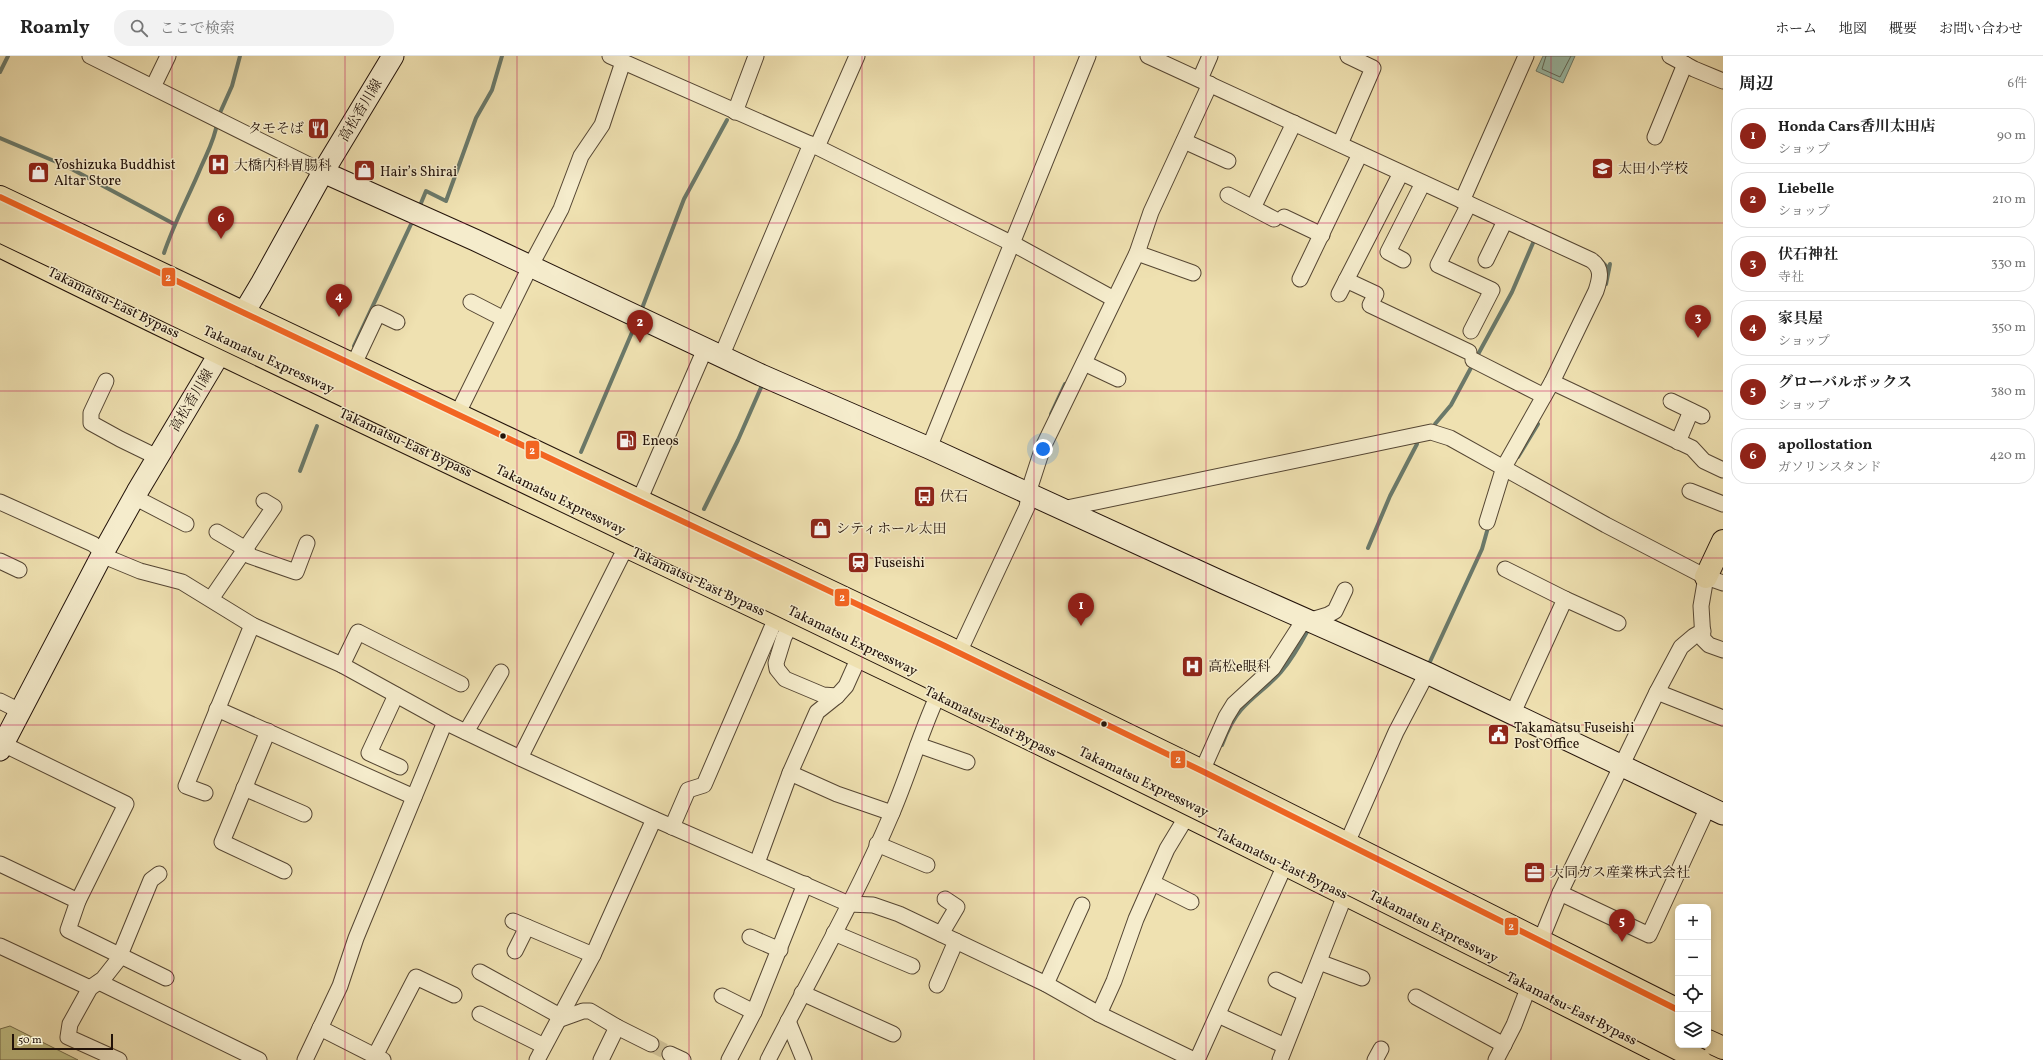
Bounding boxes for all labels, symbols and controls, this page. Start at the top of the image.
search box [114,10,394,46]
text: Roamly [20,15,90,41]
icon: search [128,17,150,39]
text: ここで検索 [160,19,235,40]
text: ホーム [1775,20,1817,39]
text: 地図 [1839,20,1867,39]
text: 概要 [1889,20,1917,39]
text: お問い合わせ [1939,20,2023,39]
text: 周辺 [1739,73,1773,96]
text: 6件 [2007,75,2027,93]
street label: 高松香川線 [335,76,387,146]
restaurant icon: タモそば [306,115,332,141]
text: Honda Cars香川太田店 [1778,117,1935,138]
place label: タモそば [248,120,304,139]
text: 1 [1750,127,1756,145]
text: 90 m [1997,127,2026,145]
text: ショップ [1778,141,1830,159]
hospital icon: 大橋内科胃腸科 [205,152,231,178]
school or university icon: 太田小学校 [1589,155,1615,181]
place label: Yoshizuka Buddhist Altar Store [54,156,176,191]
place label: 大橋内科胃腸科 [234,157,332,176]
shop icon: Hair’s Shirai [351,158,377,184]
shop icon: Yoshizuka Buddhist Altar Store [25,159,51,185]
place label: 太田小学校 [1618,160,1688,179]
place label: Hair’s Shirai [380,163,457,182]
text: Liebelle [1778,179,1834,200]
text: 2 [1750,191,1756,209]
text: 210 m [1992,191,2026,209]
text: ショップ [1778,203,1830,221]
pin: 6 [208,206,234,239]
text: 伏石神社 [1778,245,1838,266]
text: 3 [1750,255,1756,273]
text: 330 m [1991,255,2026,273]
street label: Takamatsu-East Bypass [44,263,183,344]
line badge: 2 [161,267,176,287]
text: 寺社 [1778,269,1804,287]
text: 2 [165,271,171,286]
pin: 4 [326,284,352,317]
pin: 3 [1685,305,1711,338]
text: 家具屋 [1778,309,1823,330]
pin: 2 [627,310,653,343]
text: 4 [1749,319,1757,337]
text: 350 m [1991,319,2026,337]
street label: Takamatsu Expressway [200,322,337,399]
text: ショップ [1778,333,1830,351]
street label: 高松香川線 [166,366,218,436]
text: グローバルボックス [1778,373,1912,394]
text: 5 [1750,383,1756,401]
text: 380 m [1991,383,2026,401]
text: ショップ [1778,397,1830,415]
street label: Takamatsu-East Bypass [336,404,475,483]
fuel station icon: Eneos [613,427,639,453]
unlabelled marker [498,431,508,441]
place label: Eneos [642,432,679,451]
text: apollostation [1778,435,1872,456]
your location [1033,439,1053,459]
line badge: 2 [525,440,540,460]
text: 2 [529,444,535,459]
text: 6 [1749,447,1757,465]
text: 420 m [1989,447,2026,465]
text: ガソリンスタンド [1778,459,1882,477]
street label: Takamatsu Expressway [492,461,629,540]
bus stop icon: 伏石 [911,483,937,509]
place label: 伏石 [940,488,968,507]
shop icon: シティホール太田 [807,515,833,541]
place label: シティホール太田 [836,520,947,539]
street label: Takamatsu-East Bypass [629,543,768,622]
station icon: Fuseishi [845,549,871,575]
place label: Fuseishi [874,554,925,573]
line badge: 2 [834,588,850,607]
text: 2 [839,591,845,606]
pin: 1 [1068,593,1094,626]
street label: Takamatsu Expressway [784,602,921,681]
hospital icon: 高松e眼科 [1179,653,1205,679]
place label: 高松e眼科 [1208,658,1271,677]
street label: Takamatsu-East Bypass [921,682,1060,763]
unlabelled marker [1099,719,1109,729]
place label: Takamatsu Fuseishi Post Office [1514,719,1634,754]
public building icon: Takamatsu Fuseishi Post Office [1485,722,1511,748]
street label: Takamatsu Expressway [1075,743,1212,822]
line badge: 2 [1170,750,1186,769]
text: 2 [1175,753,1181,768]
street label: Takamatsu-East Bypass [1212,824,1351,905]
office icon: 大同ガス産業株式会社 [1521,859,1547,885]
place label: 大同ガス産業株式会社 [1550,864,1690,883]
street label: Takamatsu Expressway [1365,887,1502,968]
map controls [1675,904,1711,1048]
button: + [1675,904,1711,940]
pin: 5 [1609,909,1635,942]
line badge: 2 [1504,917,1519,936]
text: 2 [1508,920,1514,935]
button: − [1675,940,1711,976]
street label: Takamatsu-East Bypass [1503,968,1640,1051]
button: locate [1675,976,1711,1012]
button: layers [1675,1012,1711,1048]
scale bar [12,1032,113,1051]
text: 50 m [18,1033,42,1048]

